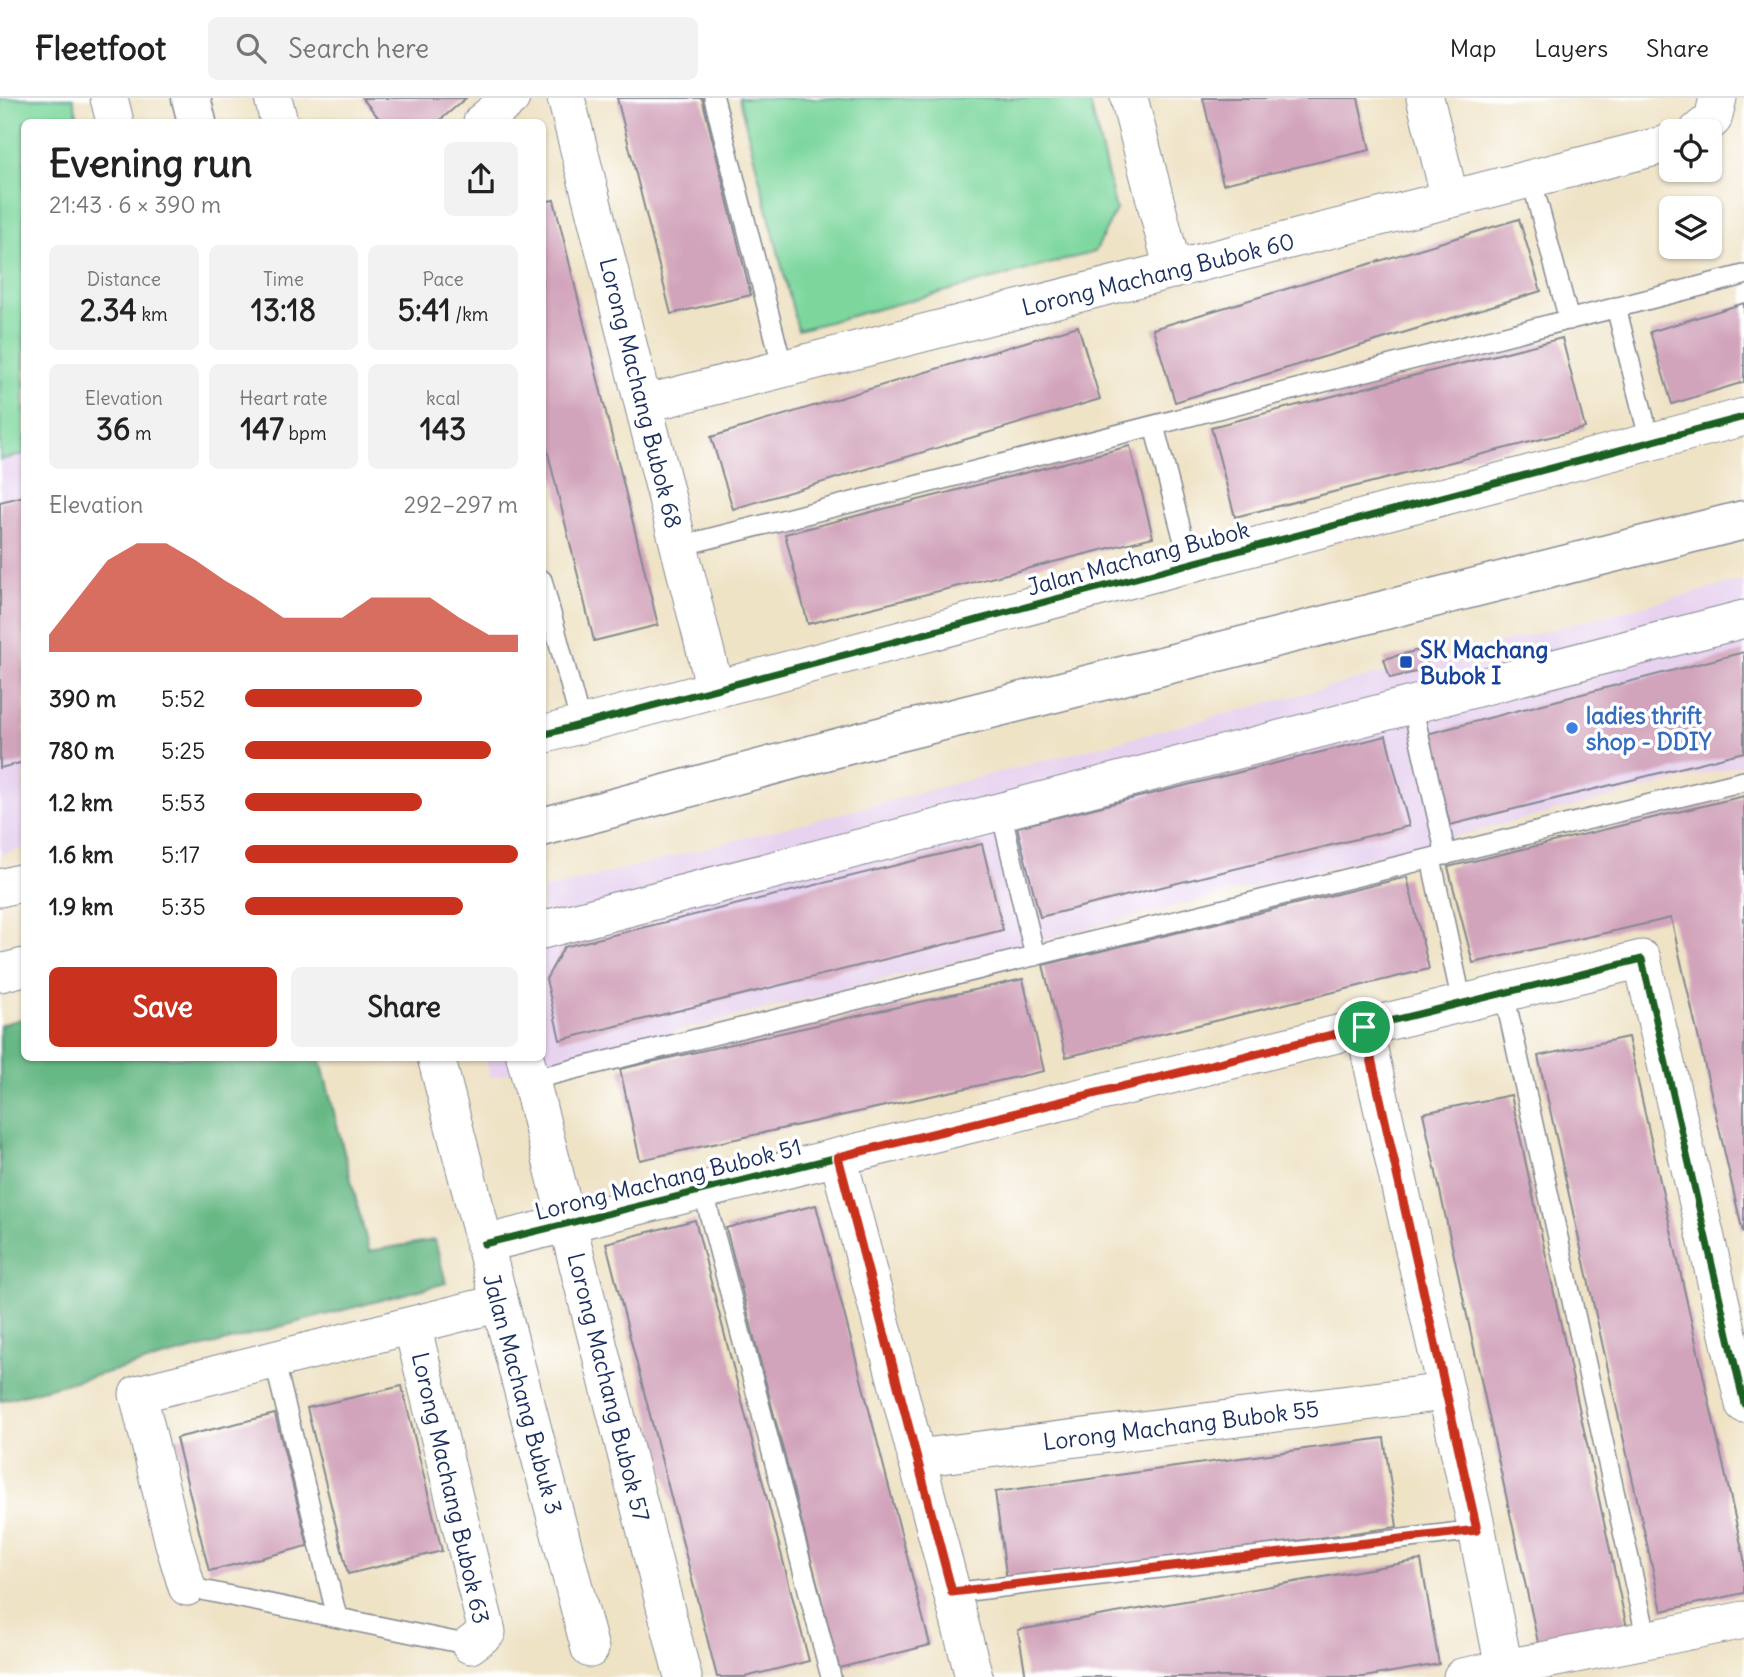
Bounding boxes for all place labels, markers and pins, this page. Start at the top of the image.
place label: SK Machang Bubok I [1420,635,1548,690]
marker: SK Machang Bubok I [1398,654,1414,670]
place label: ladies thrift shop - DDIY [1586,701,1712,756]
marker: ladies thrift shop - DDIY [1564,720,1580,736]
pin [1334,997,1394,1057]

